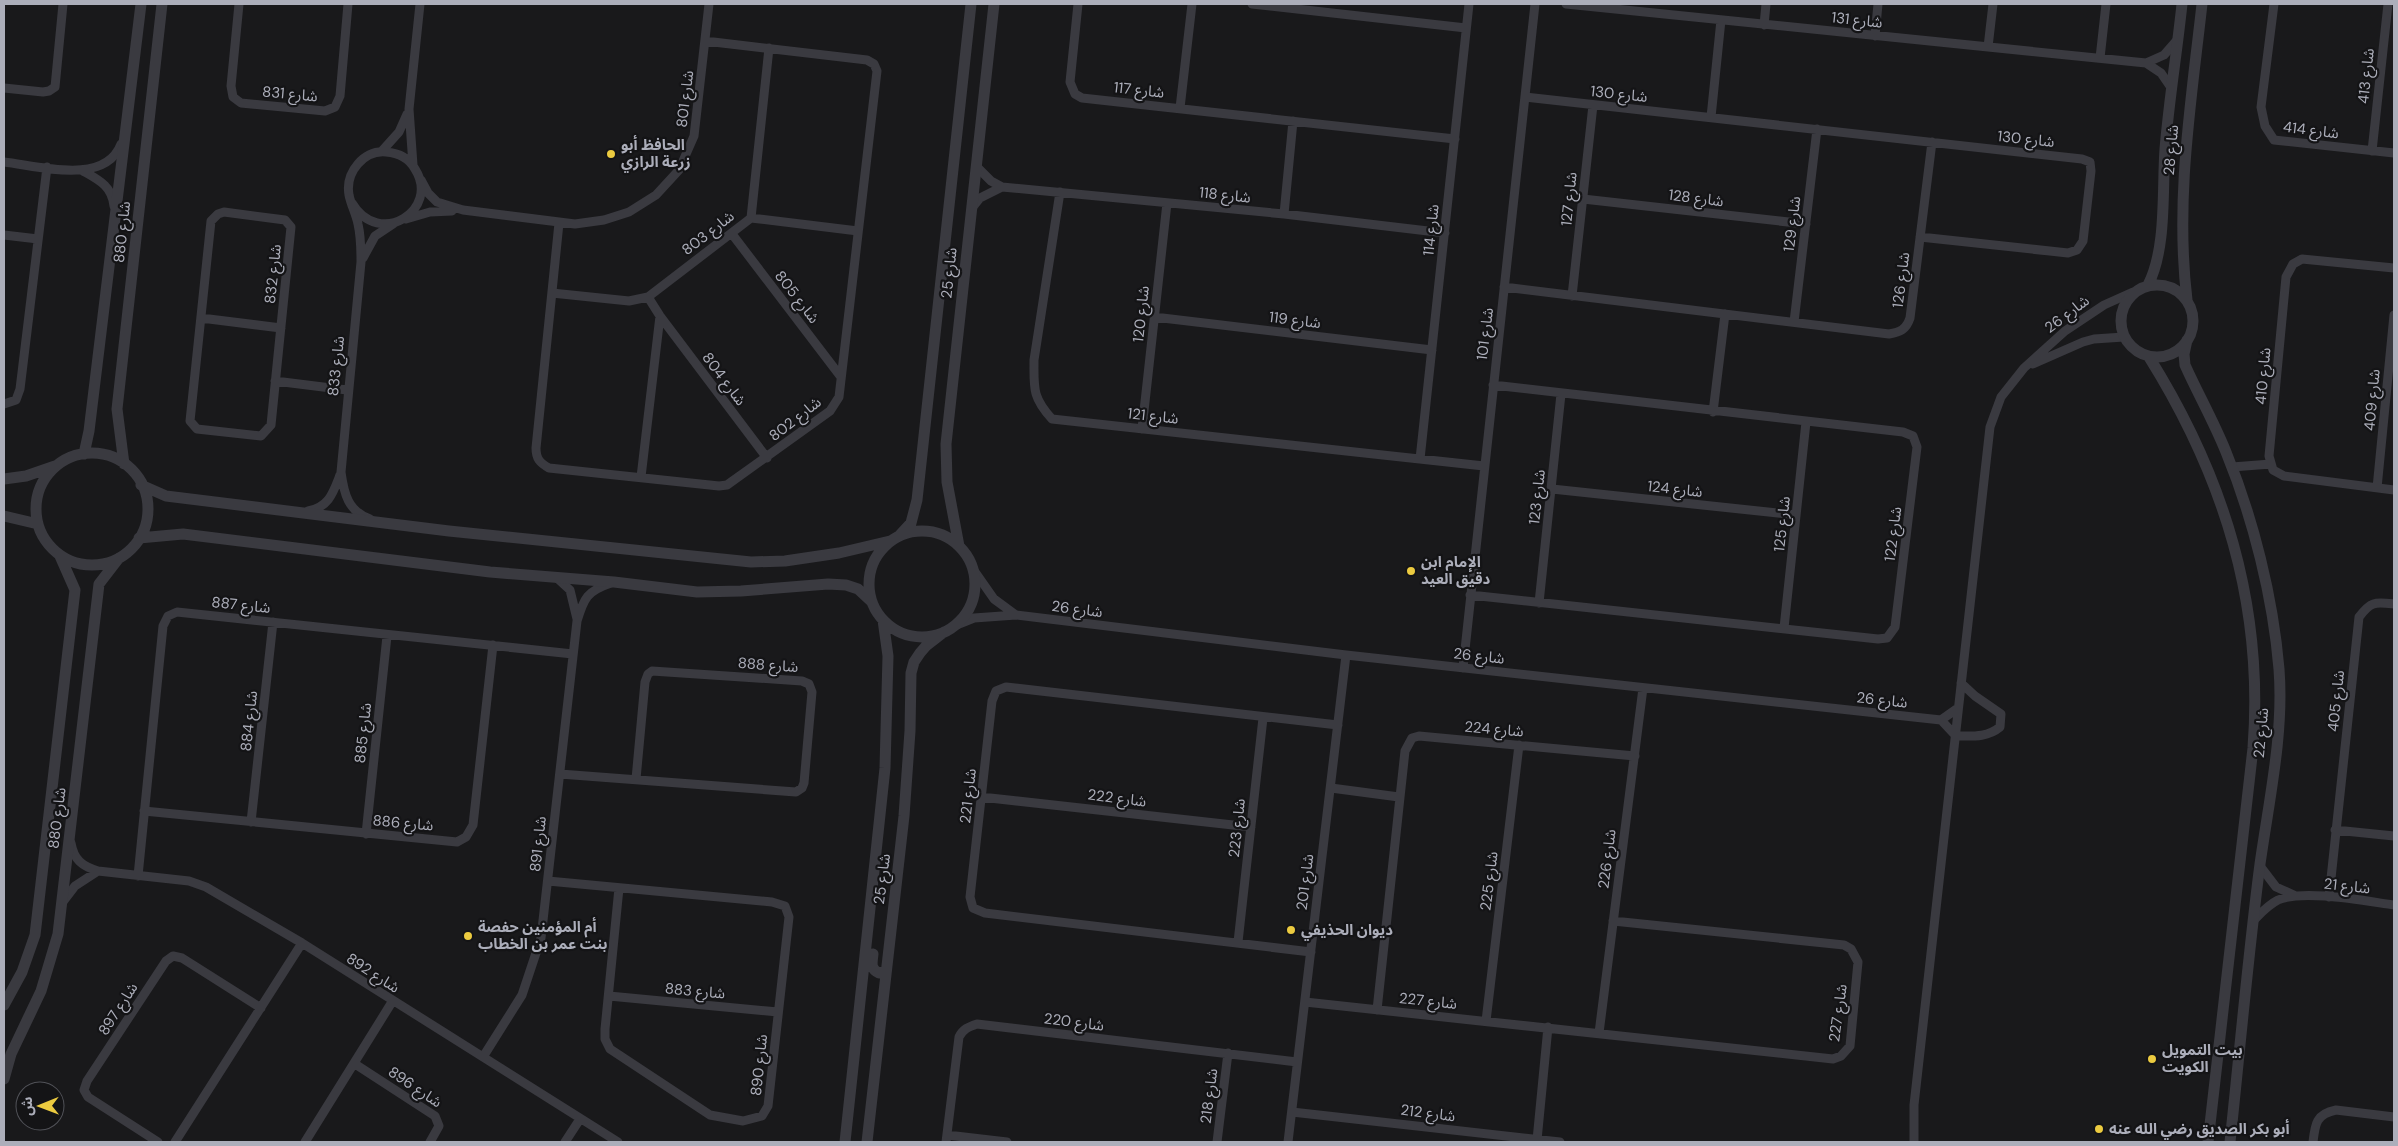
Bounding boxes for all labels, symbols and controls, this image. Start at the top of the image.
street label: شارع 131 [1830,7,1884,35]
street label: شارع 413 [2353,47,2381,105]
street label: شارع 801 [672,69,700,129]
street label: شارع 117 [1113,77,1165,105]
street label: شارع 130 [1589,81,1649,109]
street label: شارع 831 [261,82,319,108]
street label: شارع 414 [2282,117,2340,145]
street label: شارع 28 [2159,124,2185,176]
street label: شارع 130 [1996,126,2056,154]
place label: الحافظ أبو زرعة الرازي [621,135,691,173]
marker: الحافظ أبو زرعة الرازي [605,148,617,160]
street label: شارع 127 [1556,171,1584,227]
street label: شارع 118 [1198,182,1252,210]
street label: شارع 128 [1667,185,1725,213]
street label: شارع 129 [1779,195,1807,253]
street label: شارع 880 [109,200,137,264]
street label: شارع 114 [1418,203,1446,257]
street label: شارع 803 [678,206,740,261]
street label: شارع 832 [260,243,288,305]
street label: شارع 25 [936,246,964,300]
street label: شارع 126 [1888,251,1916,309]
street label: شارع 805 [769,267,824,329]
street label: شارع 120 [1128,285,1156,343]
street label: شارع 26 [2040,290,2095,339]
street label: شارع 101 [1472,306,1500,362]
street label: شارع 119 [1268,307,1322,335]
street label: شارع 833 [323,335,351,397]
street label: شارع 410 [2251,346,2277,406]
street label: شارع 804 [696,348,751,411]
street label: شارع 409 [2359,368,2387,432]
street label: شارع 802 [765,392,827,447]
street label: شارع 121 [1126,403,1180,431]
street label: شارع 123 [1524,468,1552,526]
street label: شارع 124 [1646,476,1704,504]
street label: شارع 125 [1769,495,1797,553]
street label: شارع 122 [1880,505,1908,563]
place label: الإمام ابن دقيق العيد [1421,552,1491,589]
marker: الإمام ابن دقيق العيد [1405,565,1417,577]
street label: شارع 887 [210,592,272,620]
street label: شارع 26 [1050,596,1104,624]
street label: شارع 26 [1452,643,1506,671]
street label: شارع 888 [737,653,799,679]
street label: شارع 405 [2323,669,2351,733]
street label: شارع 26 [1855,687,1909,715]
street label: شارع 884 [236,690,264,752]
street label: شارع 885 [350,702,378,764]
street label: شارع 22 [2249,707,2275,759]
street label: شارع 224 [1463,716,1525,744]
street label: شارع 221 [955,767,983,825]
street label: شارع 222 [1086,784,1148,814]
street label: شارع 880 [43,786,73,850]
street label: شارع 223 [1224,797,1252,859]
street label: شارع 886 [372,810,434,838]
street label: شارع 891 [525,815,553,873]
street label: شارع 226 [1593,828,1623,890]
street label: شارع 225 [1475,850,1505,912]
street label: شارع 25 [869,852,897,906]
street label: شارع 201 [1292,852,1320,912]
street label: شارع 21 [2323,874,2371,900]
place label: أم المؤمنين حفصة بنت عمر بن الخطاب [478,917,607,954]
place label: ديوان الحذيفي [1301,920,1393,941]
marker: ديوان الحذيفي [1285,924,1297,936]
marker: أم المؤمنين حفصة بنت عمر بن الخطاب [462,930,474,942]
street label: شارع 892 [341,948,404,999]
street label: شارع 883 [664,978,726,1006]
street label: شارع 897 [94,979,144,1040]
street label: شارع 227 [1824,983,1854,1044]
street label: شارع 227 [1398,988,1458,1016]
street label: شارع 220 [1042,1008,1106,1038]
street label: شارع 890 [746,1033,774,1097]
place label: بيت التمويل الكويت [2162,1040,2243,1077]
marker: بيت التمويل الكويت [2146,1053,2158,1065]
street label: شارع 896 [383,1062,446,1114]
street label: شارع 218 [1196,1067,1224,1125]
north arrow [15,1081,65,1131]
text: ش [18,1096,36,1116]
street label: شارع 212 [1399,1100,1457,1128]
place label: أبو بكر الصديق رضي الله عنه [2109,1119,2290,1140]
marker: أبو بكر الصديق رضي الله عنه [2093,1123,2105,1135]

